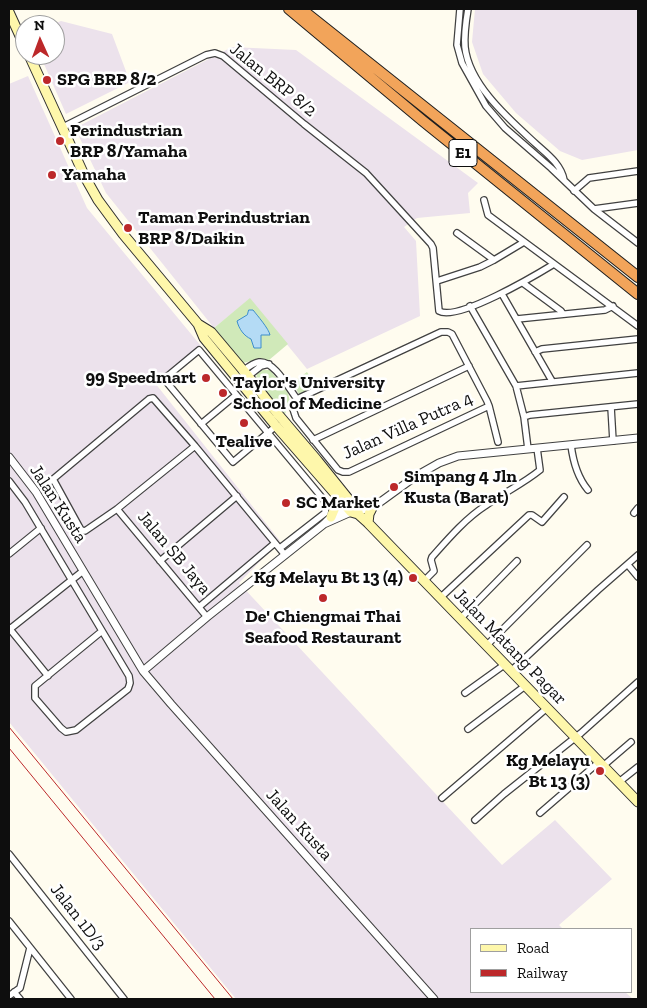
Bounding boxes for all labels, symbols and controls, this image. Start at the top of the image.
north arrow [15,15,65,65]
text: N [34,17,45,34]
street label: Jalan BRP 8/2 [225,38,321,122]
place label: SPG BRP 8/2 [57,69,156,91]
marker: SPG BRP 8/2 [41,74,53,86]
place label: Perindustrian BRP 8/Yamaha [70,120,187,162]
marker: Perindustrian BRP 8/Yamaha [54,135,66,147]
road number: E1 [449,140,477,167]
place label: Yamaha [62,164,126,186]
marker: Yamaha [46,169,58,181]
place label: Taman Perindustrian BRP 8/Daikin [138,207,310,250]
marker: Taman Perindustrian BRP 8/Daikin [122,222,134,234]
place label: 99 Speedmart [85,367,196,389]
marker: 99 Speedmart [200,372,212,384]
place label: Taylor's University School of Medicine [233,372,385,414]
marker: Taylor's University School of Medicine [217,387,229,399]
street label: Jalan Villa Putra 4 [340,388,476,464]
marker: Tealive [238,417,250,429]
place label: Tealive [216,431,272,453]
street label: Jalan Kusta [25,461,91,547]
place label: Simpang 4 Jln Kusta (Barat) [404,466,517,508]
marker: Simpang 4 Jln Kusta (Barat) [388,481,400,493]
place label: SC Market [296,492,380,514]
marker: SC Market [280,497,292,509]
street label: Jalan SB Jaya [133,507,215,599]
place label: Kg Melayu Bt 13 (4) [254,567,403,589]
marker: Kg Melayu Bt 13 (4) [407,572,419,584]
street label: Jalan Matang Pagar [449,584,571,710]
marker: De' Chiengmai Thai Seafood Restaurant [317,592,329,604]
place label: De' Chiengmai Thai Seafood Restaurant [245,606,401,649]
place label: Kg Melayu Bt 13 (3) [506,750,590,792]
marker: Kg Melayu Bt 13 (3) [594,765,606,777]
street label: Jalan Kusta [261,785,337,865]
street label: Jalan 1D/3 [45,879,111,955]
legend [470,928,632,993]
text: Road [517,939,549,957]
text: Railway [517,964,568,982]

